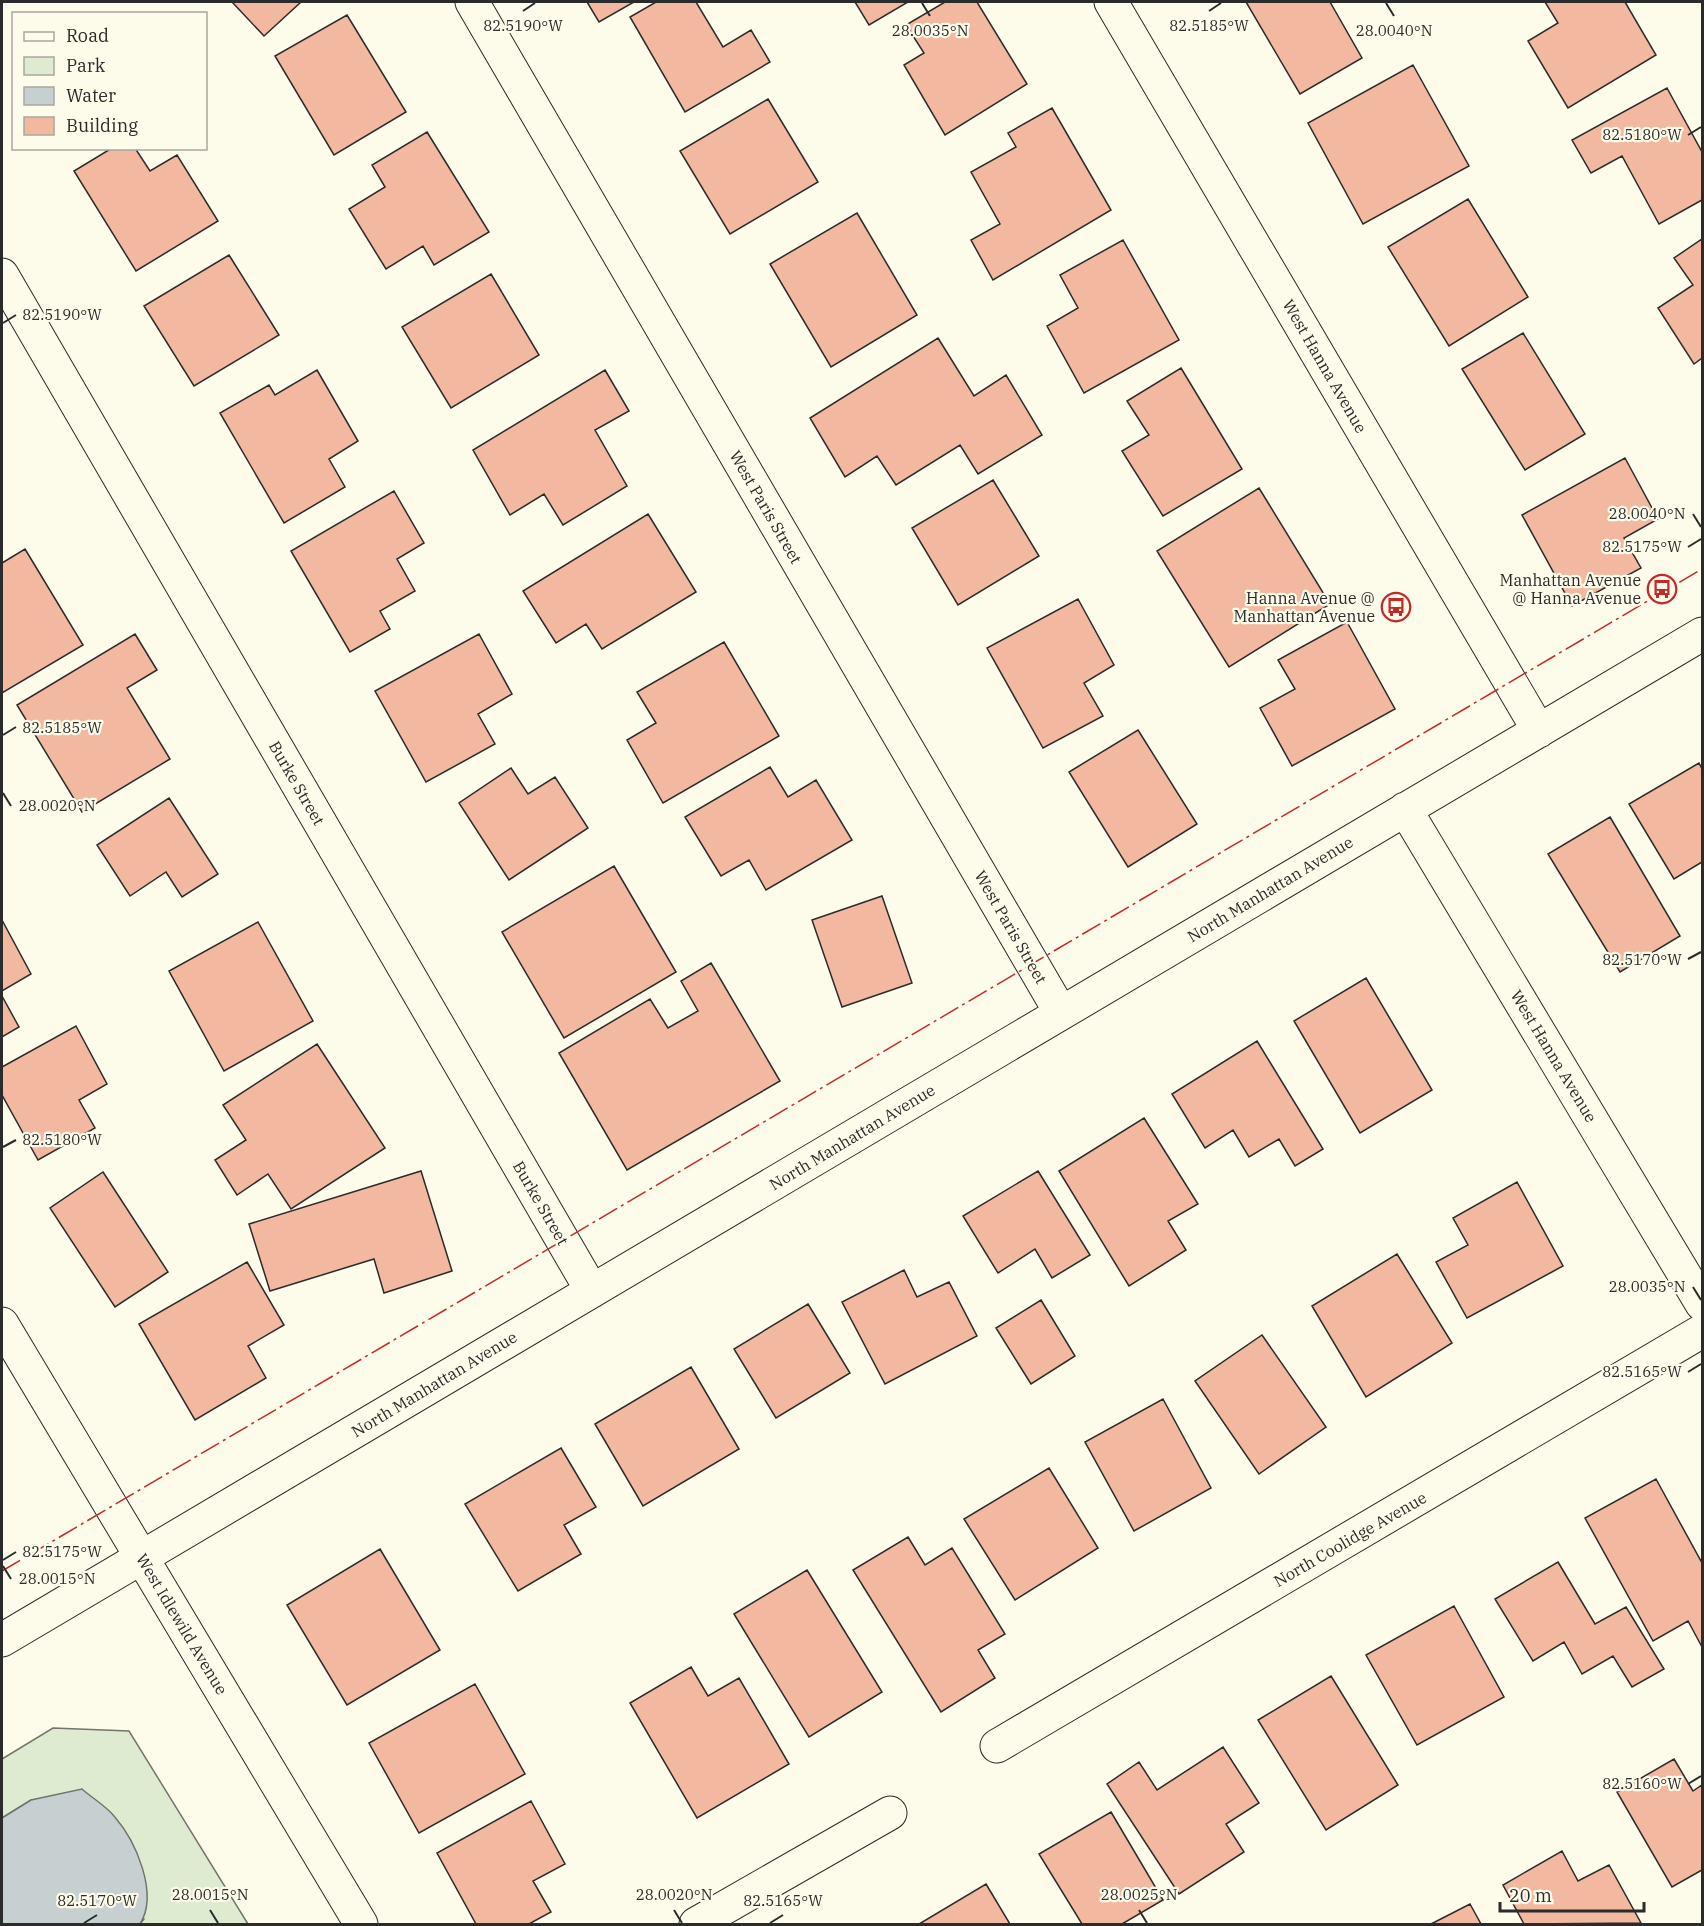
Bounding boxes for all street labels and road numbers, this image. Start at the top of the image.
street label: West Hanna Avenue [1279,296,1371,436]
street label: West Paris Street [725,447,807,568]
street label: Burke Street [265,737,329,829]
street label: North Manhattan Avenue [1184,832,1356,946]
street label: West Paris Street [970,867,1052,988]
street label: West Hanna Avenue [1507,986,1601,1126]
street label: North Manhattan Avenue [766,1080,938,1194]
street label: Burke Street [509,1157,573,1249]
street label: North Manhattan Avenue [348,1327,520,1441]
street label: North Coolidge Avenue [1270,1487,1430,1591]
street label: West Idlewild Avenue [132,1550,232,1698]

